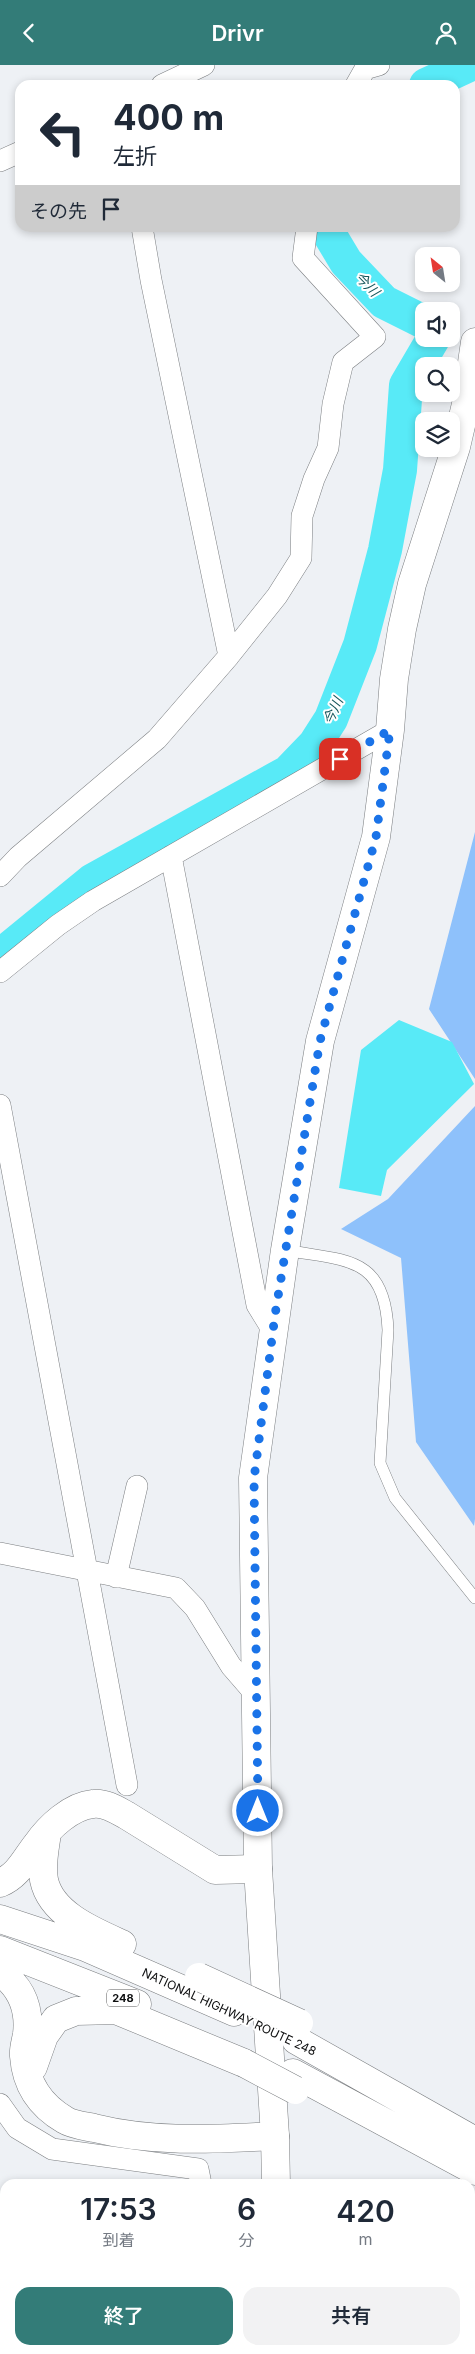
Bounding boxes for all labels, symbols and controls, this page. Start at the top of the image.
icon: back [15,19,43,47]
icon: person [432,19,460,47]
text: Drivr [211,20,264,46]
text: 400 m [113,96,224,138]
icon: left [30,100,95,165]
text: 左折 [113,143,157,169]
icon: arrive [97,195,125,223]
text: その先 [30,200,87,223]
north arrow [415,247,460,293]
map controls [415,247,460,457]
water label: 今川 [352,268,385,301]
button: sound [415,302,460,347]
button: search [415,357,460,402]
button: layers [415,412,460,457]
water label: 今川 [319,693,347,727]
pin [319,738,361,780]
icon: arrive [326,745,354,773]
position arrow [231,1784,283,1836]
street label: NATIONAL HIGHWAY ROUTE 248 [140,1965,319,2059]
road number: 248 [107,1990,139,2007]
text: 17:53 [80,2191,157,2227]
text: 6 [237,2191,256,2227]
text: 420 [336,2193,395,2229]
text: m [359,2229,373,2249]
text: 到着 [102,2230,134,2250]
text: 分 [238,2230,255,2250]
button: 終了 [15,2287,233,2345]
button: 共有 [243,2287,460,2345]

